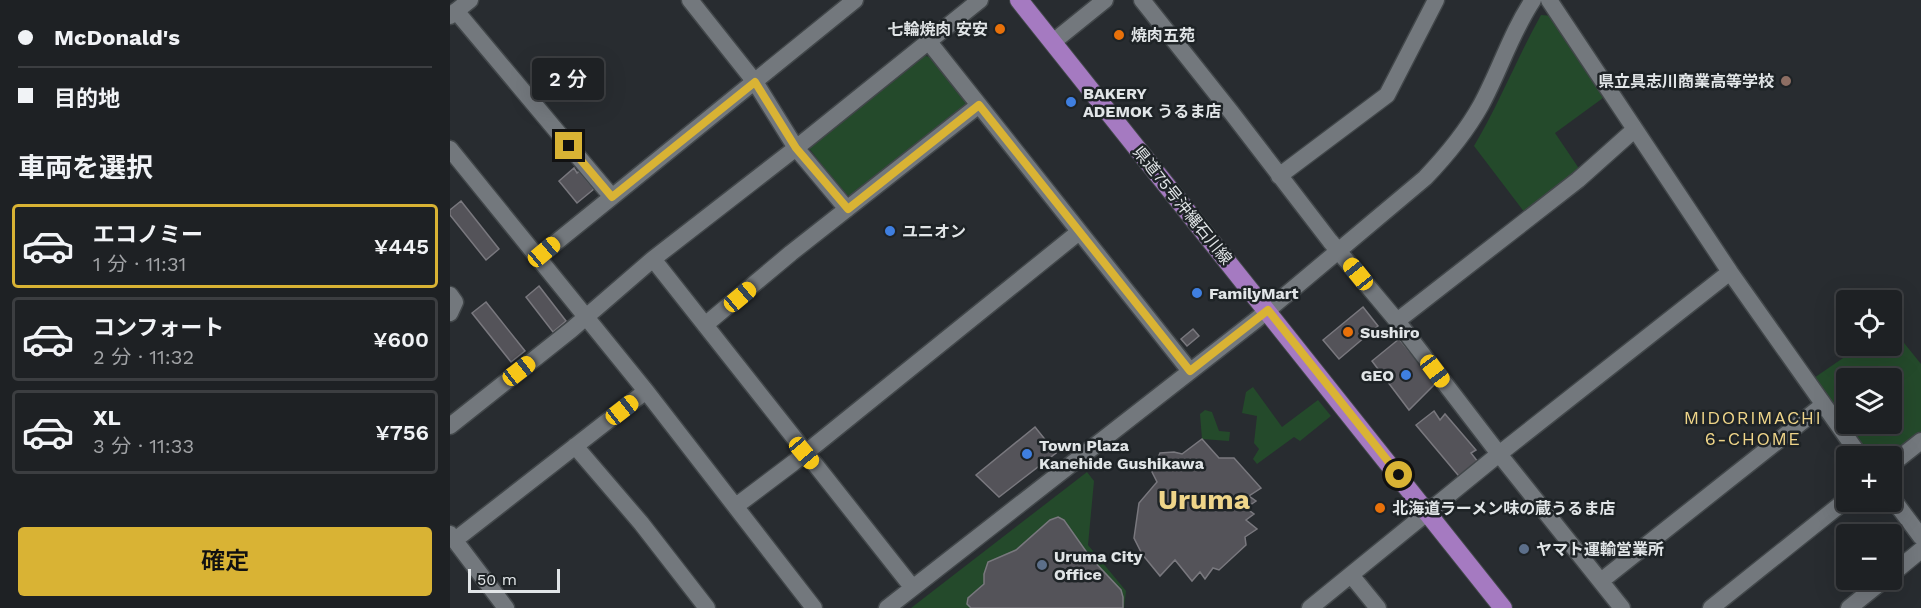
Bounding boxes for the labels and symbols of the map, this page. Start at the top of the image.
place label: 七輪焼肉 安安 [887,20,988,39]
marker: 七輪焼肉 安安 [993,22,1007,36]
place label: 焼肉五苑 [1131,26,1195,45]
marker: 焼肉五苑 [1112,28,1126,42]
callout: 2 分 [533,59,605,101]
place label: 県立具志川商業高等学校 [1598,72,1774,91]
marker: 県立具志川商業高等学校 [1779,74,1793,88]
place label: BAKERY ADEMOK うるま店 [1083,84,1221,121]
marker: BAKERY ADEMOK うるま店 [1064,95,1078,109]
route end [555,132,582,159]
street label: 県道75号沖縄石川線 [1129,142,1236,268]
place label: ユニオン [902,222,966,241]
marker: ユニオン [883,224,897,238]
car [524,234,564,270]
car [1340,254,1376,294]
car [720,279,760,315]
place label: FamilyMart [1209,284,1298,303]
marker: FamilyMart [1190,286,1204,300]
place label: Sushiro [1360,323,1420,342]
marker: Sushiro [1341,325,1355,339]
car [1417,351,1453,391]
car [499,353,539,389]
place label: GEO [1361,366,1394,385]
marker: GEO [1399,368,1413,382]
car [602,392,642,428]
district label: MIDORIMACHI 6-CHOME [1684,407,1822,449]
car [786,433,822,473]
place label: Town Plaza Kanehide Gushikawa [1039,436,1205,473]
marker: Town Plaza Kanehide Gushikawa [1020,447,1034,461]
route start [1385,461,1412,488]
district label: Uruma [1158,483,1251,516]
place label: 北海道ラーメン味の蔵うるま店 [1392,499,1615,518]
marker: 北海道ラーメン味の蔵うるま店 [1373,501,1387,515]
place label: ヤマト運輸営業所 [1536,540,1664,559]
marker: ヤマト運輸営業所 [1517,542,1531,556]
place label: Uruma City Office [1054,547,1143,584]
marker: Uruma City Office [1035,558,1049,572]
scale bar [468,566,560,594]

